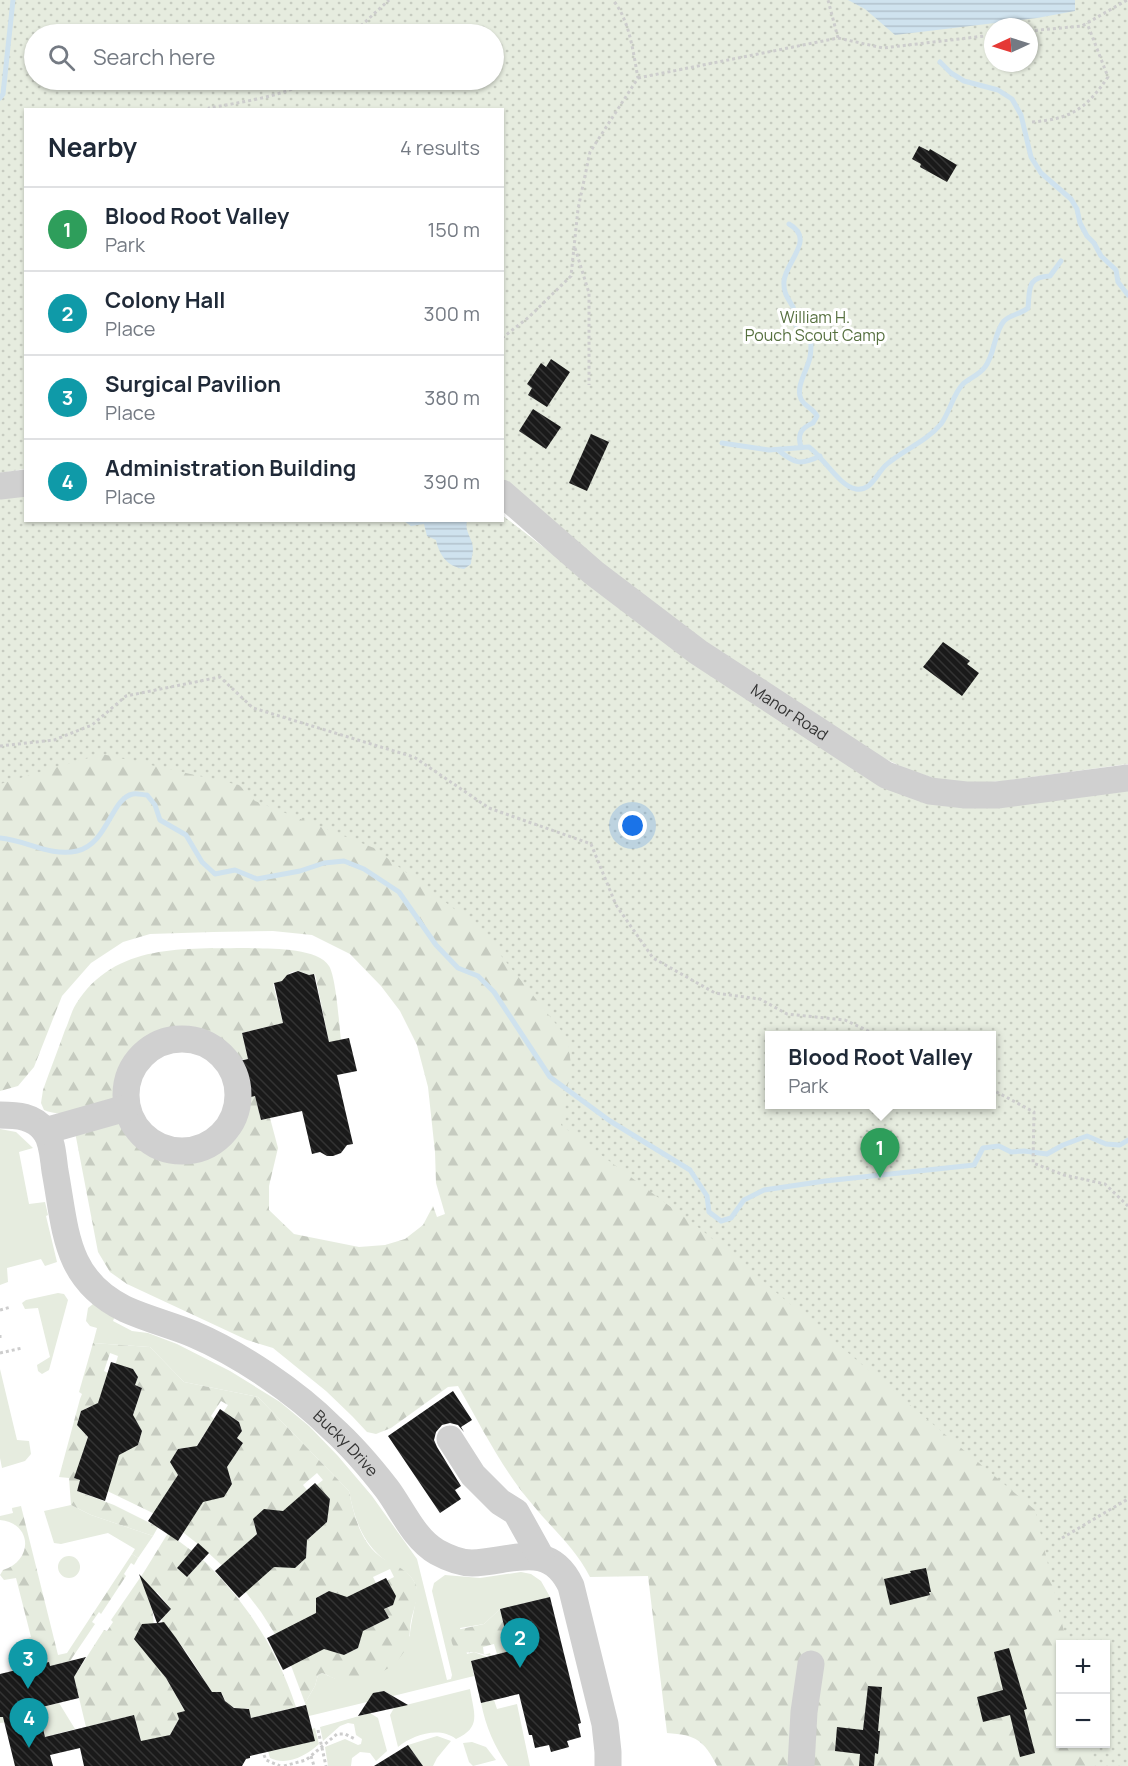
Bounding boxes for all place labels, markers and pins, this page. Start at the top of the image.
pin: 1 [860,1128,900,1178]
pin: 2 [500,1618,540,1668]
pin: 3 [9,1640,48,1689]
pin: 4 [9,1698,48,1748]

